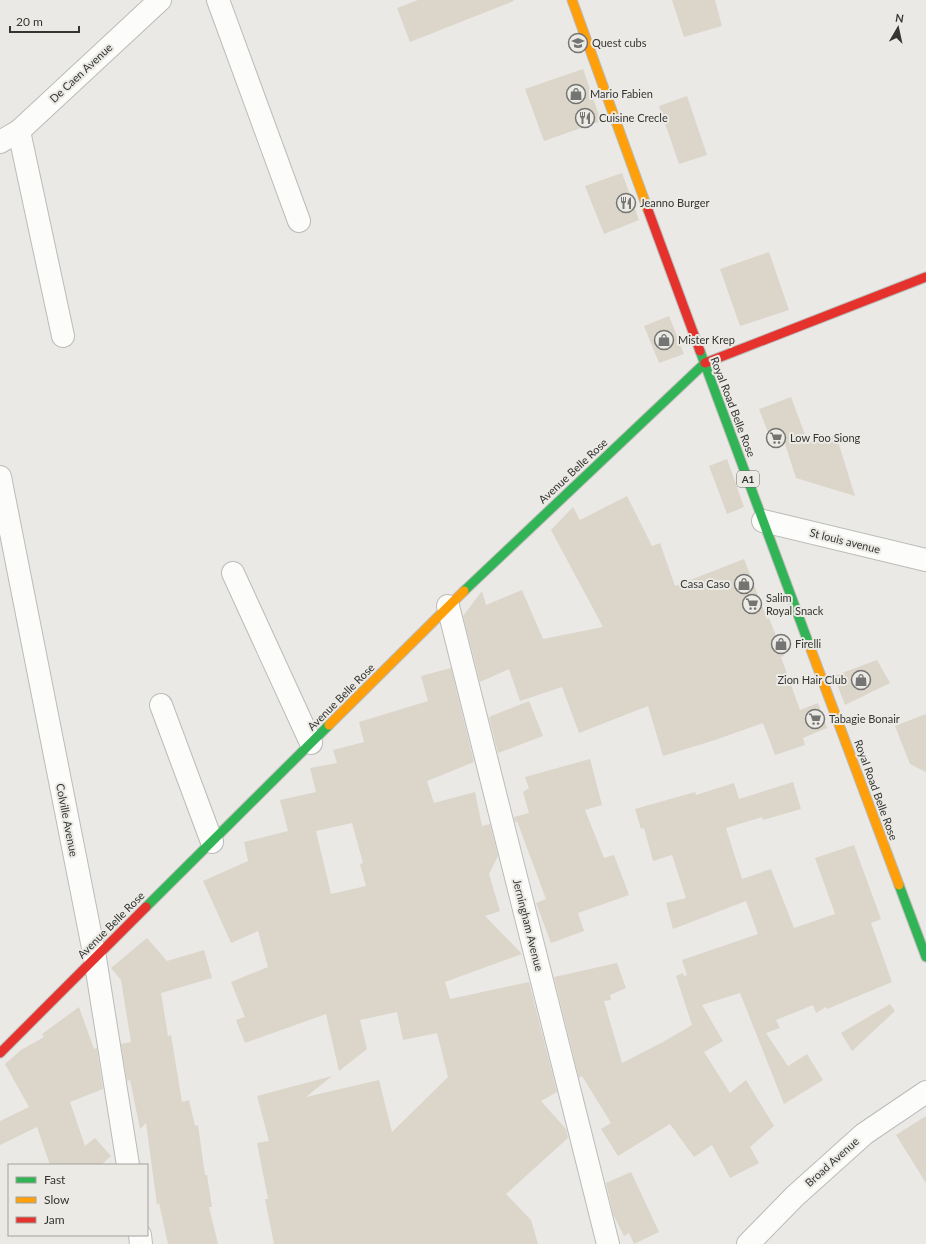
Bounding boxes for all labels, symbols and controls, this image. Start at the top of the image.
scale bar [10,8,79,34]
north arrow [878,8,918,48]
text: N [894,11,905,25]
text: 20 m [16,14,43,29]
school or university icon: Quest cubs [567,32,589,54]
place label: Quest cubs [592,36,647,49]
street label: De Caen Avenue [47,40,115,105]
shop icon: Mario Fabien [565,83,587,105]
place label: Mario Fabien [590,87,653,100]
restaurant icon: Cuisine Crecle [574,107,596,129]
place label: Cuisine Crecle [599,111,668,124]
restaurant icon: Jeanno Burger [615,192,637,214]
place label: Jeanno Burger [640,196,710,209]
shop icon: Mister Krep [653,329,675,351]
place label: Mister Krep [678,333,735,346]
street label: Royal Road Belle Rose [708,355,759,459]
supermarket icon: Low Foo Siong [765,427,787,449]
place label: Low Foo Siong [790,431,861,444]
street label: Avenue Belle Rose [536,435,610,506]
road number: A1 [737,471,759,487]
street label: St louis avenue [808,525,882,556]
shop icon: Casa Caso [733,573,755,595]
place label: Casa Caso [680,577,730,590]
place label: Salim Royal Snack [766,591,824,617]
supermarket icon: Salim Royal Snack [741,593,763,615]
shop icon: Firelli [770,633,792,655]
place label: Firelli [795,637,822,650]
street label: Avenue Belle Rose [305,660,377,733]
shop icon: Zion Hair Club [850,669,872,691]
place label: Zion Hair Club [777,673,847,686]
supermarket icon: Tabagie Bonair [804,708,826,730]
place label: Tabagie Bonair [829,712,900,725]
street label: Royal Road Belle Rose [852,738,901,842]
street label: Colville Avenue [54,782,81,858]
street label: Jerningham Avenue [511,877,546,972]
street label: Avenue Belle Rose [75,888,147,961]
street label: Broad Avenue [802,1134,861,1189]
legend [8,1164,148,1236]
text: Fast [44,1172,66,1187]
text: Slow [44,1192,70,1207]
text: Jam [44,1212,65,1227]

